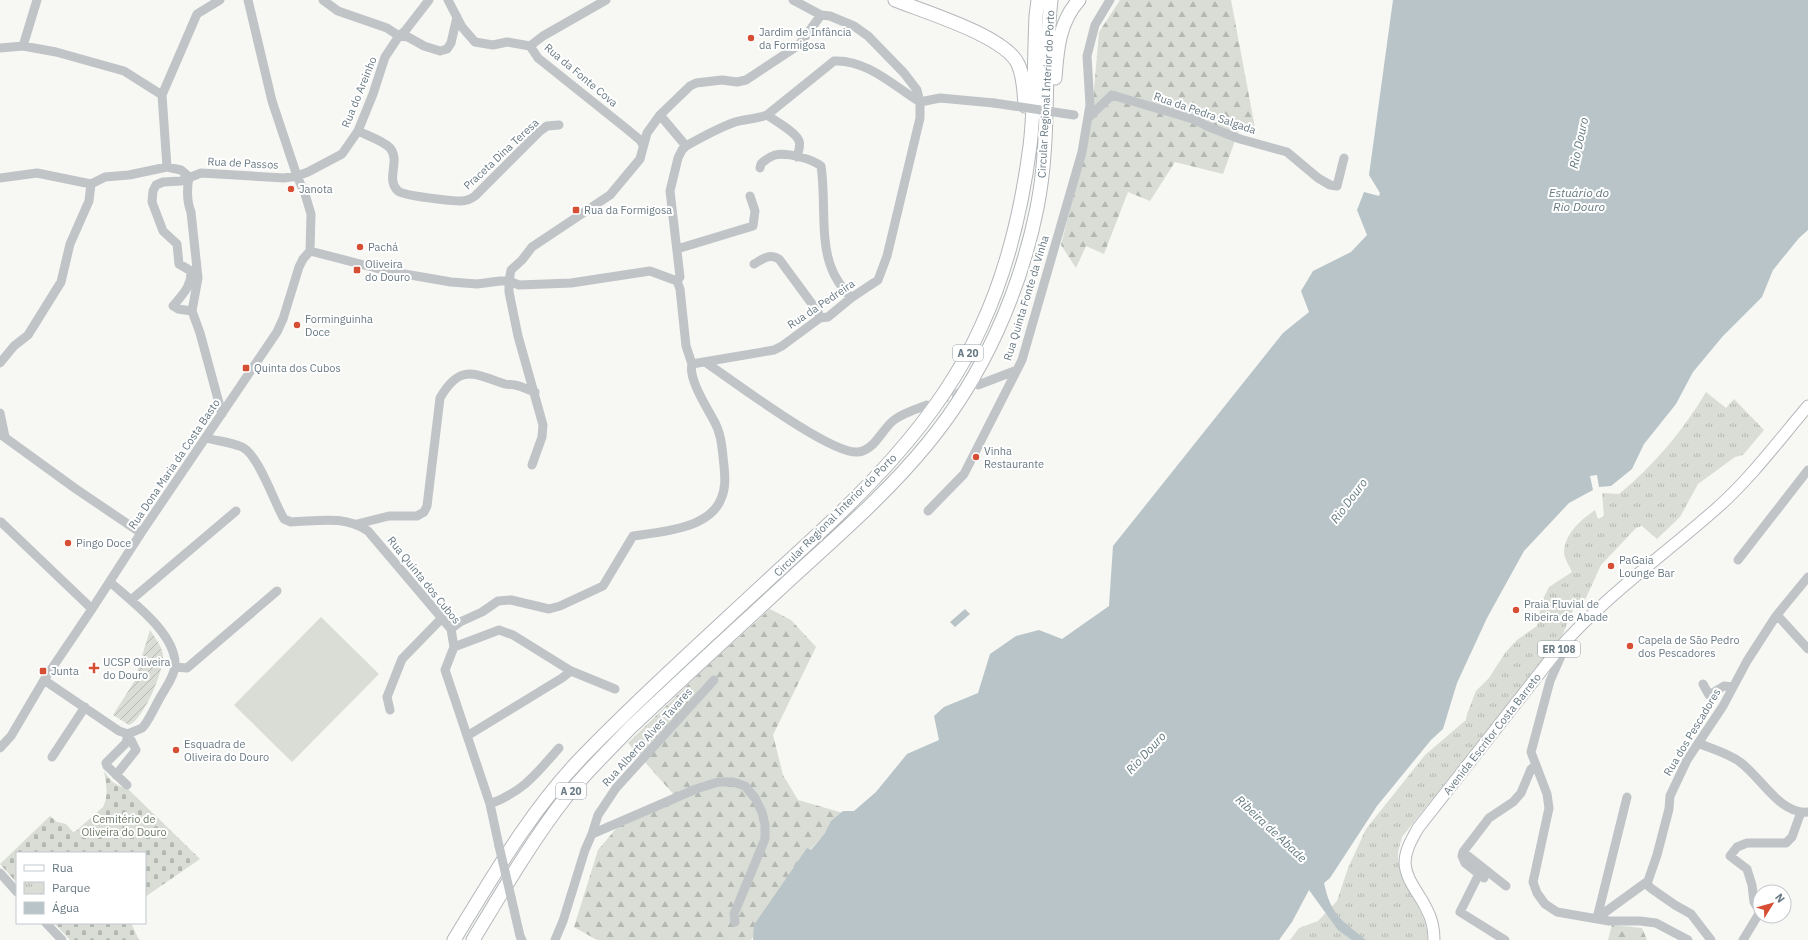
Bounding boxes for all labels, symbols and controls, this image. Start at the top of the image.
street label: Circular Regional Interior do Porto [1035,10,1057,178]
place label: Jardim de Infância da Formigosa [759,25,851,52]
marker: Jardim de Infância da Formigosa [746,33,756,43]
street label: Rua da Fonte Cova [541,40,621,110]
street label: Rua do Areinho [338,54,380,130]
street label: Rua da Pedra Salgada [1152,89,1258,137]
street label: Praceta Dina Teresa [460,115,542,193]
water label: Rio Douro [1566,115,1591,170]
street label: Rua de Passos [207,154,279,172]
place label: Janota [299,182,333,196]
marker: Janota [286,184,296,194]
water label: Estuário do Rio Douro [1549,185,1610,214]
place label: Rua da Formigosa [584,203,672,217]
marker: Rua da Formigosa [571,205,581,215]
street label: Rua Quinta Fonte da Vinha [1000,233,1052,362]
place label: Pachá [368,240,398,254]
marker: Pachá [355,242,365,252]
place label: Oliveira do Douro [365,257,410,284]
marker: Oliveira do Douro [352,265,362,275]
street label: Rua da Pedreira [785,276,857,332]
place label: Forminguinha Doce [305,312,373,339]
marker: Forminguinha Doce [292,320,302,330]
road number: A 20 [953,345,983,361]
place label: Quinta dos Cubos [254,361,341,375]
marker: Quinta dos Cubos [241,363,251,373]
street label: Rua Dona Maria da Costa Basto [125,396,223,532]
place label: Vinha Restaurante [984,444,1044,471]
street label: Circular Regional Interior do Porto [771,451,899,579]
marker: Vinha Restaurante [971,452,981,462]
water label: Rio Douro [1327,475,1371,526]
street label: Rua Quinta dos Cubos [384,533,464,627]
place label: Pingo Doce [76,536,131,550]
marker: Pingo Doce [63,538,73,548]
place label: PaGaia Lounge Bar [1619,553,1675,580]
marker: PaGaia Lounge Bar [1606,561,1616,571]
place label: Praia Fluvial de Ribeira de Abade [1524,597,1608,624]
marker: Praia Fluvial de Ribeira de Abade [1511,605,1521,615]
place label: Capela de São Pedro dos Pescadores [1638,633,1740,660]
road number: ER 108 [1538,641,1580,657]
marker: Capela de São Pedro dos Pescadores [1625,641,1635,651]
place label: UCSP Oliveira do Douro [103,655,171,682]
marker: UCSP Oliveira do Douro [88,662,100,674]
place label: Junta [51,664,79,678]
marker: Junta [38,666,48,676]
street label: Avenida Escritor Costa Barreto [1440,670,1544,798]
street label: Rua Alberto Alves Tavares [599,685,695,789]
street label: Rua dos Pescadores [1660,686,1724,778]
water label: Rio Douro [1122,728,1169,777]
place label: Esquadra de Oliveira do Douro [184,737,269,764]
marker: Esquadra de Oliveira do Douro [171,745,181,755]
road number: A 20 [556,783,586,799]
water label: Ribeira de Abade [1233,792,1310,865]
park label: Cemitério de Oliveira do Douro [81,812,167,839]
legend [16,852,146,924]
text: Rua [52,860,73,875]
text: Parque [52,880,91,895]
north arrow [1752,884,1792,924]
text: N [1772,891,1788,905]
text: Água [52,900,80,915]

